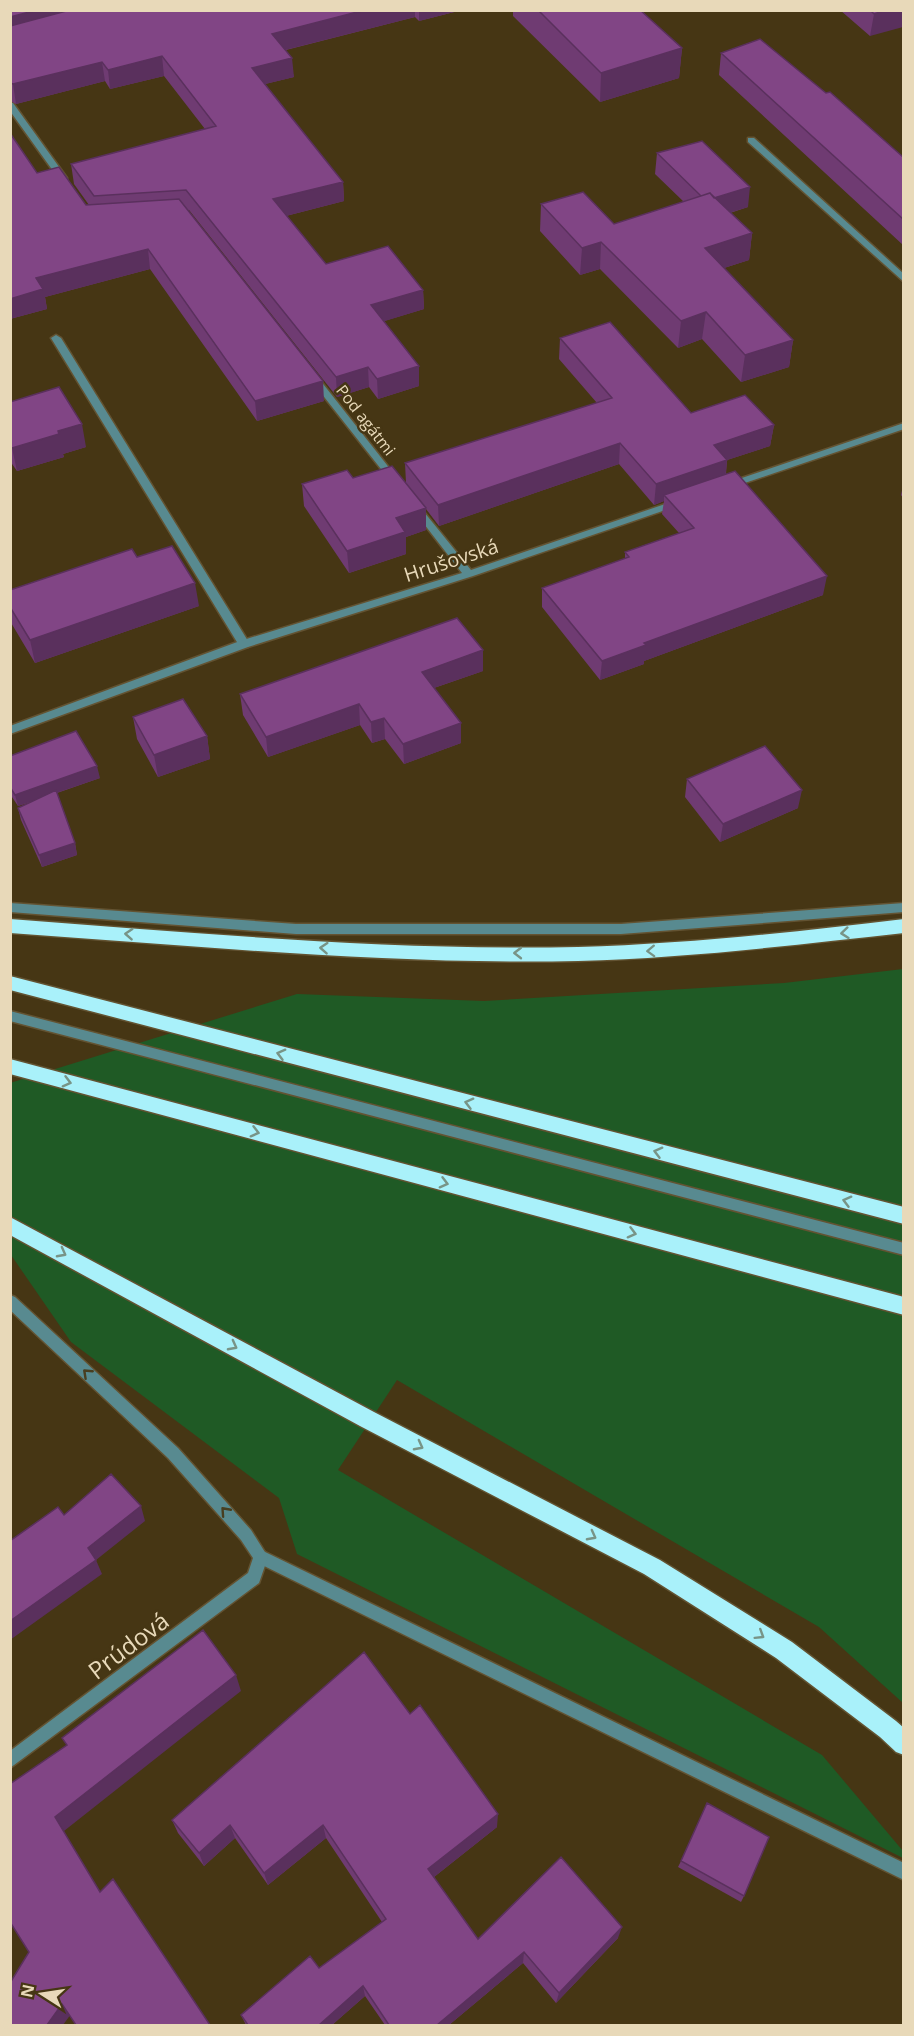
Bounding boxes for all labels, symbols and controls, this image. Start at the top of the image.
street label: Pod agátmi [331,380,401,460]
street label: Hrušovská [400,532,502,588]
one-way arrow [841,926,850,939]
one-way arrow [124,928,134,941]
one-way arrow [319,942,328,955]
one-way arrow [647,944,656,957]
one-way arrow [514,947,523,959]
one-way arrow [276,1048,286,1061]
one-way arrow [62,1074,72,1087]
one-way arrow [465,1097,475,1110]
one-way arrow [250,1125,260,1137]
one-way arrow [653,1147,664,1159]
one-way arrow [439,1175,449,1188]
one-way arrow [842,1196,853,1208]
one-way arrow [626,1226,637,1238]
one-way arrow [56,1246,66,1257]
one-way arrow [227,1339,238,1350]
one-way arrow [84,1369,94,1380]
one-way arrow [413,1439,424,1450]
one-way arrow [221,1508,232,1518]
one-way arrow [586,1529,596,1540]
street label: Prúdová [81,1604,175,1686]
one-way arrow [753,1628,764,1639]
north arrow [12,1964,72,2024]
text: N [15,1982,39,2000]

